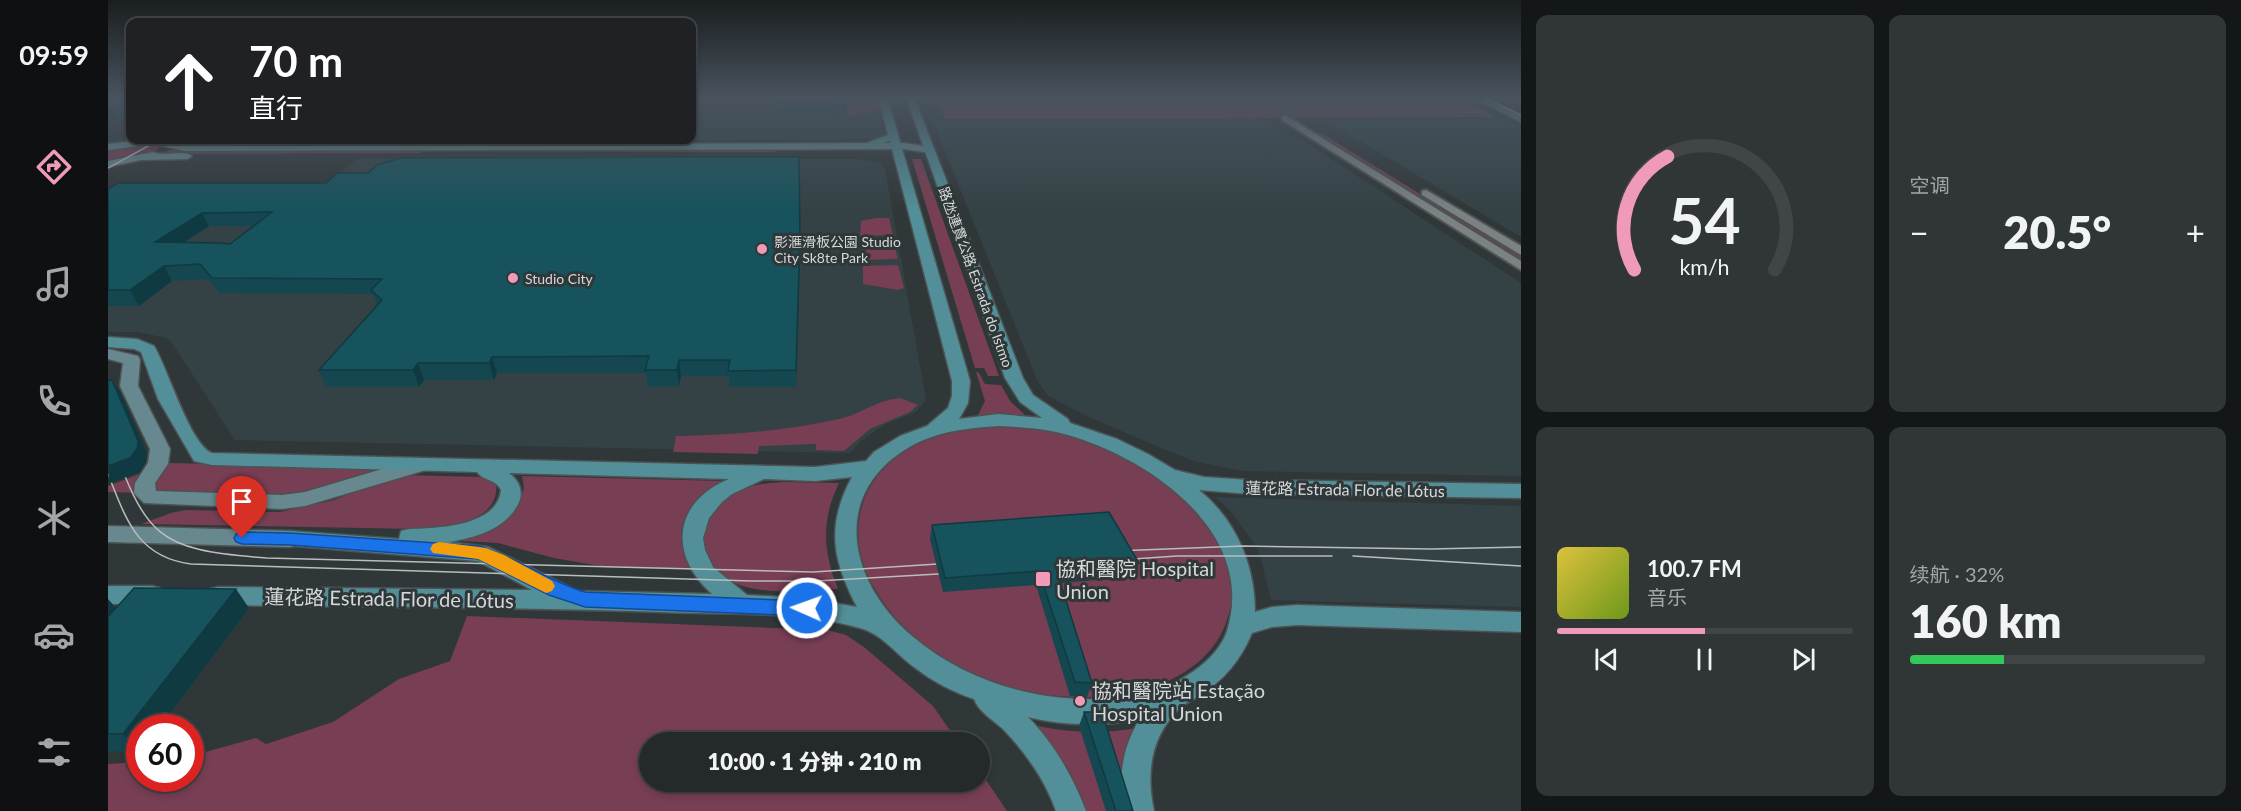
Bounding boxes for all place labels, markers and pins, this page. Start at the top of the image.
place label: 影滙滑板公園 Studio City Sk8te Park [774,233,901,266]
marker: 影滙滑板公園 Studio City Sk8te Park [755,242,769,256]
place label: Studio City [525,270,594,287]
marker: Studio City [506,271,520,285]
pin [216,476,267,538]
place label: 協和醫院 Hospital Union [1056,556,1214,603]
marker: 協和醫院 Hospital Union [1034,570,1052,588]
place label: 協和醫院站 Estação Hospital Union [1092,678,1265,725]
marker: 協和醫院站 Estação Hospital Union [1073,694,1087,708]

